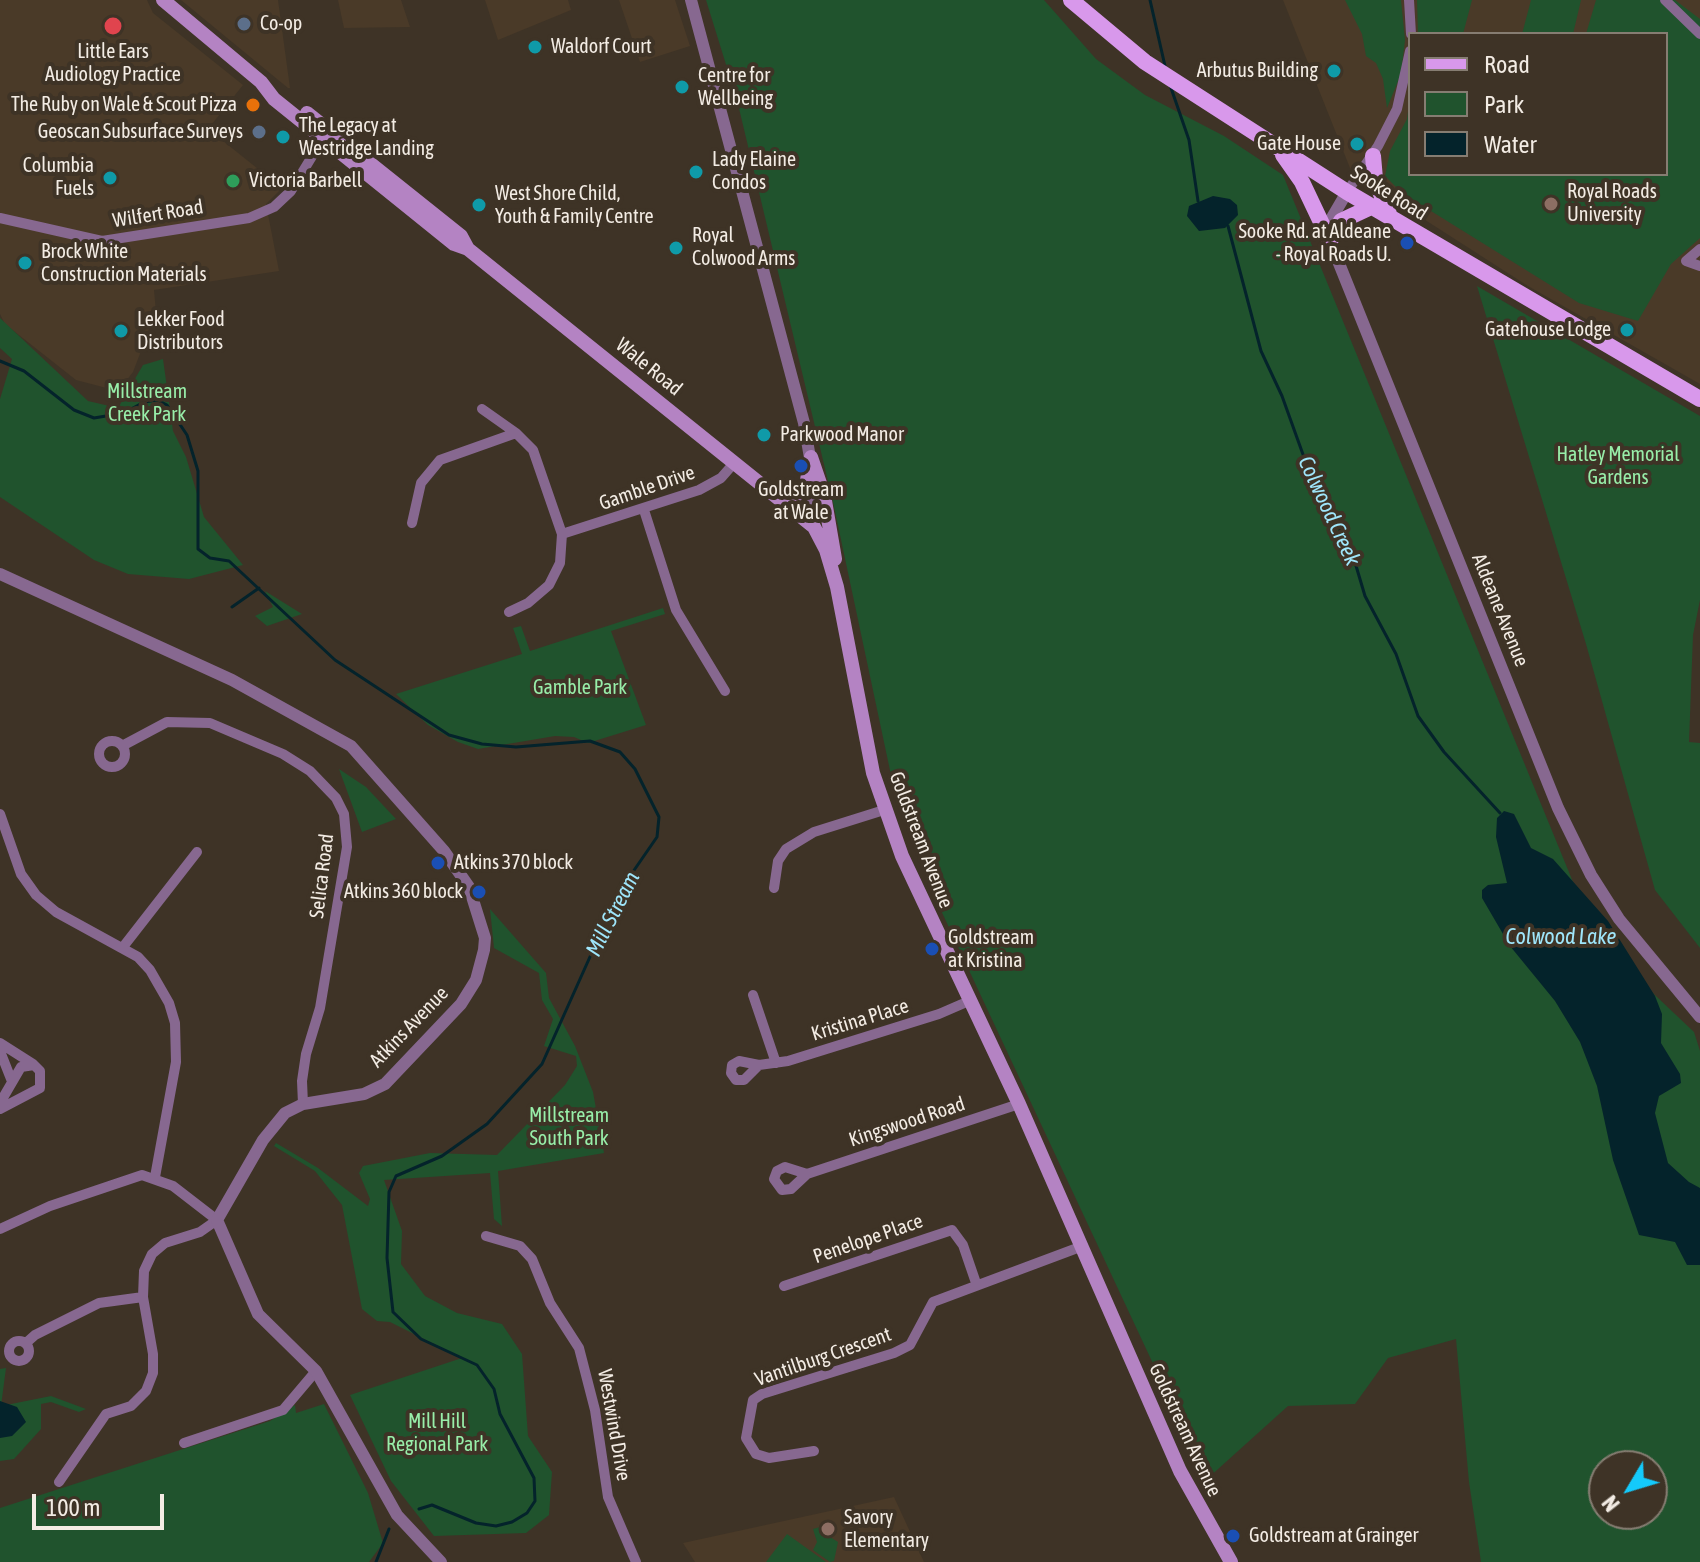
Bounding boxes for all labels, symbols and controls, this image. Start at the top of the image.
place label: Co-op [260,12,302,36]
marker: Little Ears Audiology Practice [102,15,124,37]
marker: Co-op [235,15,253,33]
legend [1408,32,1668,176]
place label: Waldorf Court [551,35,652,59]
marker: Waldorf Court [526,38,544,56]
place label: Little Ears Audiology Practice [45,40,181,87]
text: Road [1484,51,1530,78]
place label: Arbutus Building [1197,59,1318,83]
marker: Arbutus Building [1325,62,1343,80]
place label: Centre for Wellbeing [698,64,773,111]
marker: Centre for Wellbeing [673,78,691,96]
text: Park [1484,91,1524,118]
place label: The Ruby on Wale & Scout Pizza [11,93,237,117]
marker: The Ruby on Wale & Scout Pizza [244,96,262,114]
place label: The Legacy at Westridge Landing [299,114,434,161]
place label: Geoscan Subsurface Surveys [38,120,243,144]
marker: Geoscan Subsurface Surveys [250,123,268,141]
marker: The Legacy at Westridge Landing [274,128,292,146]
text: Water [1484,131,1537,158]
place label: Gate House [1257,132,1341,156]
marker: Gate House [1348,135,1366,153]
place label: Lady Elaine Condos [712,148,796,195]
place label: Columbia Fuels [23,154,94,201]
street label: Sooke Road [1346,160,1432,226]
marker: Lady Elaine Condos [687,163,705,181]
marker: Columbia Fuels [101,169,119,187]
place label: Victoria Barbell [249,169,362,193]
marker: Victoria Barbell [224,172,242,190]
place label: Royal Roads University [1567,180,1657,227]
place label: West Shore Child, Youth & Family Centre [495,182,654,229]
street label: Wilfert Road [111,195,205,233]
marker: Royal Roads University [1542,195,1560,213]
marker: West Shore Child, Youth & Family Centre [470,196,488,214]
place label: Sooke Rd. at Aldeane - Royal Roads U. [1238,220,1391,267]
place label: Royal Colwood Arms [692,224,795,271]
marker: Sooke Rd. at Aldeane - Royal Roads U. [1398,234,1416,252]
marker: Royal Colwood Arms [667,239,685,257]
place label: Brock White Construction Materials [41,240,207,287]
marker: Brock White Construction Materials [16,254,34,272]
place label: Lekker Food Distributors [137,308,225,355]
place label: Gatehouse Lodge [1485,318,1611,342]
marker: Gatehouse Lodge [1618,321,1636,339]
marker: Lekker Food Distributors [112,322,130,340]
street label: Wale Road [611,333,687,401]
park label: Millstream Creek Park [107,380,187,427]
place label: Parkwood Manor [780,423,904,447]
marker: Parkwood Manor [755,426,773,444]
park label: Hatley Memorial Gardens [1556,443,1680,490]
water label: Colwood Creek [1292,452,1366,570]
marker: Goldstream at Wale [792,457,810,475]
street label: Gamble Drive [596,460,698,516]
place label: Goldstream at Wale [758,478,844,525]
street label: Aldeane Avenue [1466,550,1534,670]
park label: Gamble Park [533,676,627,700]
street label: Goldstream Avenue [884,768,958,912]
street label: Selica Road [305,832,339,920]
place label: Atkins 370 block [454,851,573,875]
marker: Atkins 370 block [429,854,447,872]
water label: Mill Stream [580,867,646,961]
place label: Atkins 360 block [344,880,463,904]
marker: Atkins 360 block [470,883,488,901]
water label: Colwood Lake [1506,924,1616,950]
place label: Goldstream at Kristina [948,926,1034,973]
marker: Goldstream at Kristina [923,940,941,958]
street label: Atkins Avenue [365,982,453,1072]
street label: Kristina Place [809,994,911,1046]
street label: Kingswood Road [846,1092,968,1152]
park label: Millstream South Park [529,1104,609,1151]
street label: Penelope Place [810,1209,926,1269]
street label: Vantilburg Crescent [752,1322,894,1392]
street label: Goldstream Avenue [1144,1360,1226,1500]
street label: Westwind Drive [592,1367,636,1483]
park label: Mill Hill Regional Park [386,1410,488,1457]
north arrow [1588,1450,1668,1530]
scale bar [36,1478,168,1528]
text: N [1596,1490,1625,1517]
text: 100 m [46,1494,100,1521]
place label: Savory Elementary [844,1506,929,1553]
marker: Savory Elementary [819,1520,837,1538]
place label: Goldstream at Grainger [1249,1524,1418,1548]
marker: Goldstream at Grainger [1224,1527,1242,1545]

